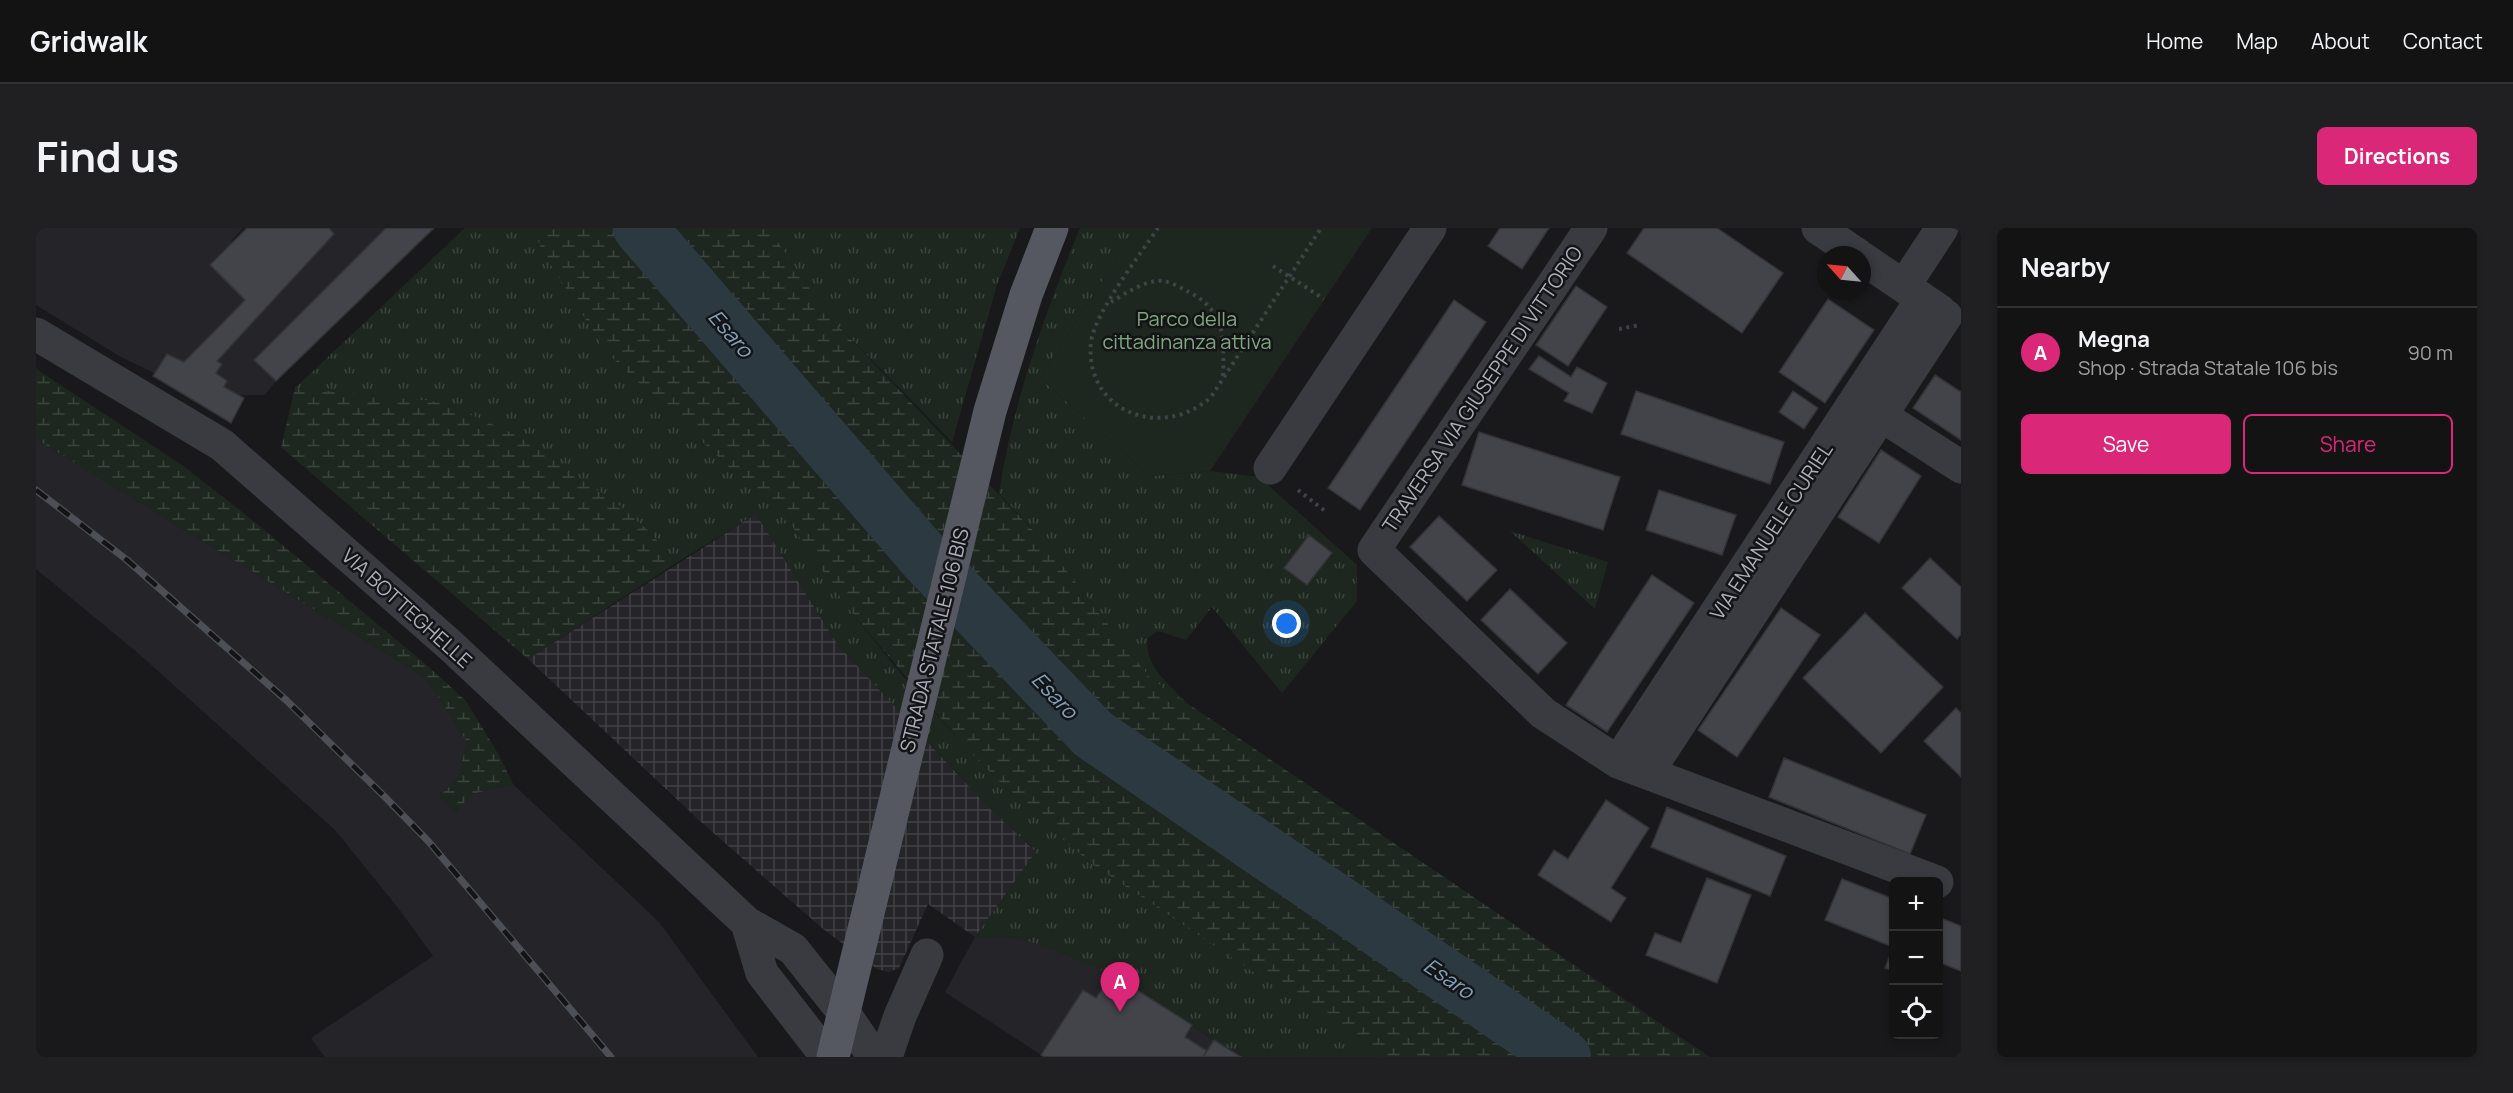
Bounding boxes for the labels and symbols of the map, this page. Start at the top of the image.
street label: TRAVERSA VIA GIUSEPPE DI VITTORIO [1376,241,1588,537]
north arrow [1817,246,1871,300]
water label: Esaro [703,303,760,364]
park label: Parco della cittadinanza attiva [1102,305,1272,355]
street label: VIA EMANUELE CURIEL [1704,437,1838,625]
street label: STRADA STATALE 106 BIS [893,525,975,755]
street label: VIA BOTTEGHELLE [336,542,478,674]
your location [1272,609,1301,638]
water label: Esaro [1026,666,1085,725]
water label: Esaro [1419,951,1481,1006]
pin: A [1100,962,1140,1012]

